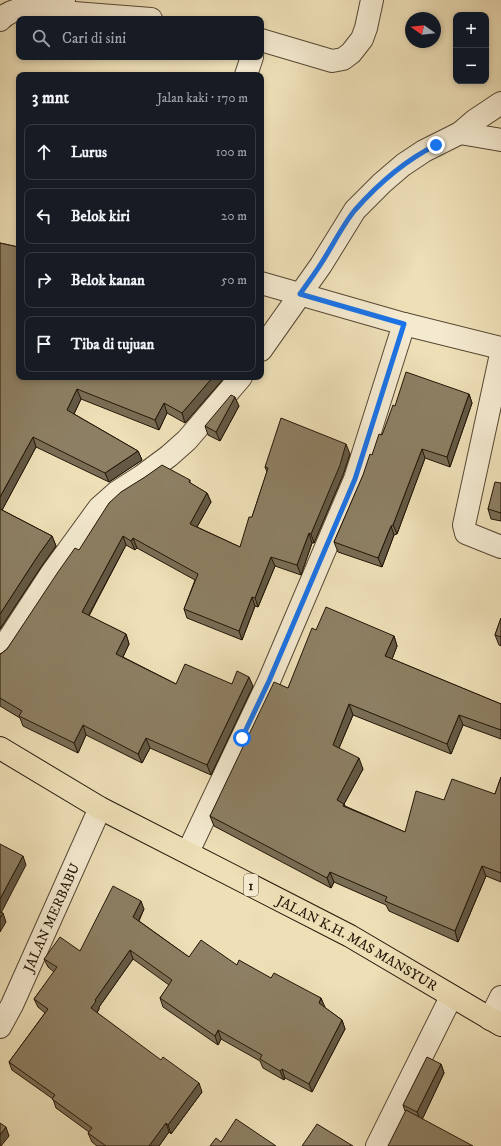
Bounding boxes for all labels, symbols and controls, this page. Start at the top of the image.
north arrow [405,12,441,48]
map controls [453,12,489,84]
button: + [453,12,489,48]
search box [16,16,264,60]
icon: search [30,27,52,49]
text: Cari di sini [62,29,126,48]
button: − [453,48,489,84]
text: 3 mnt [32,87,69,109]
text: Jalan kaki · 170 m [157,90,248,106]
route end [427,136,445,154]
icon: ahead [33,141,55,163]
text: Lurus [71,143,107,162]
text: 100 m [216,144,247,160]
icon: left [33,205,55,227]
text: Belok kiri [71,207,130,226]
text: 20 m [221,208,247,224]
icon: right [33,269,55,291]
text: Belok kanan [71,271,145,290]
text: 50 m [221,272,247,288]
icon: arrive [33,333,55,355]
text: Tiba di tujuan [71,335,154,354]
route start [233,729,251,747]
street label: JALAN MERBABU [19,860,84,977]
road number: 1 [244,874,258,896]
street label: JALAN K.H. MAS MANSYUR [272,891,441,996]

